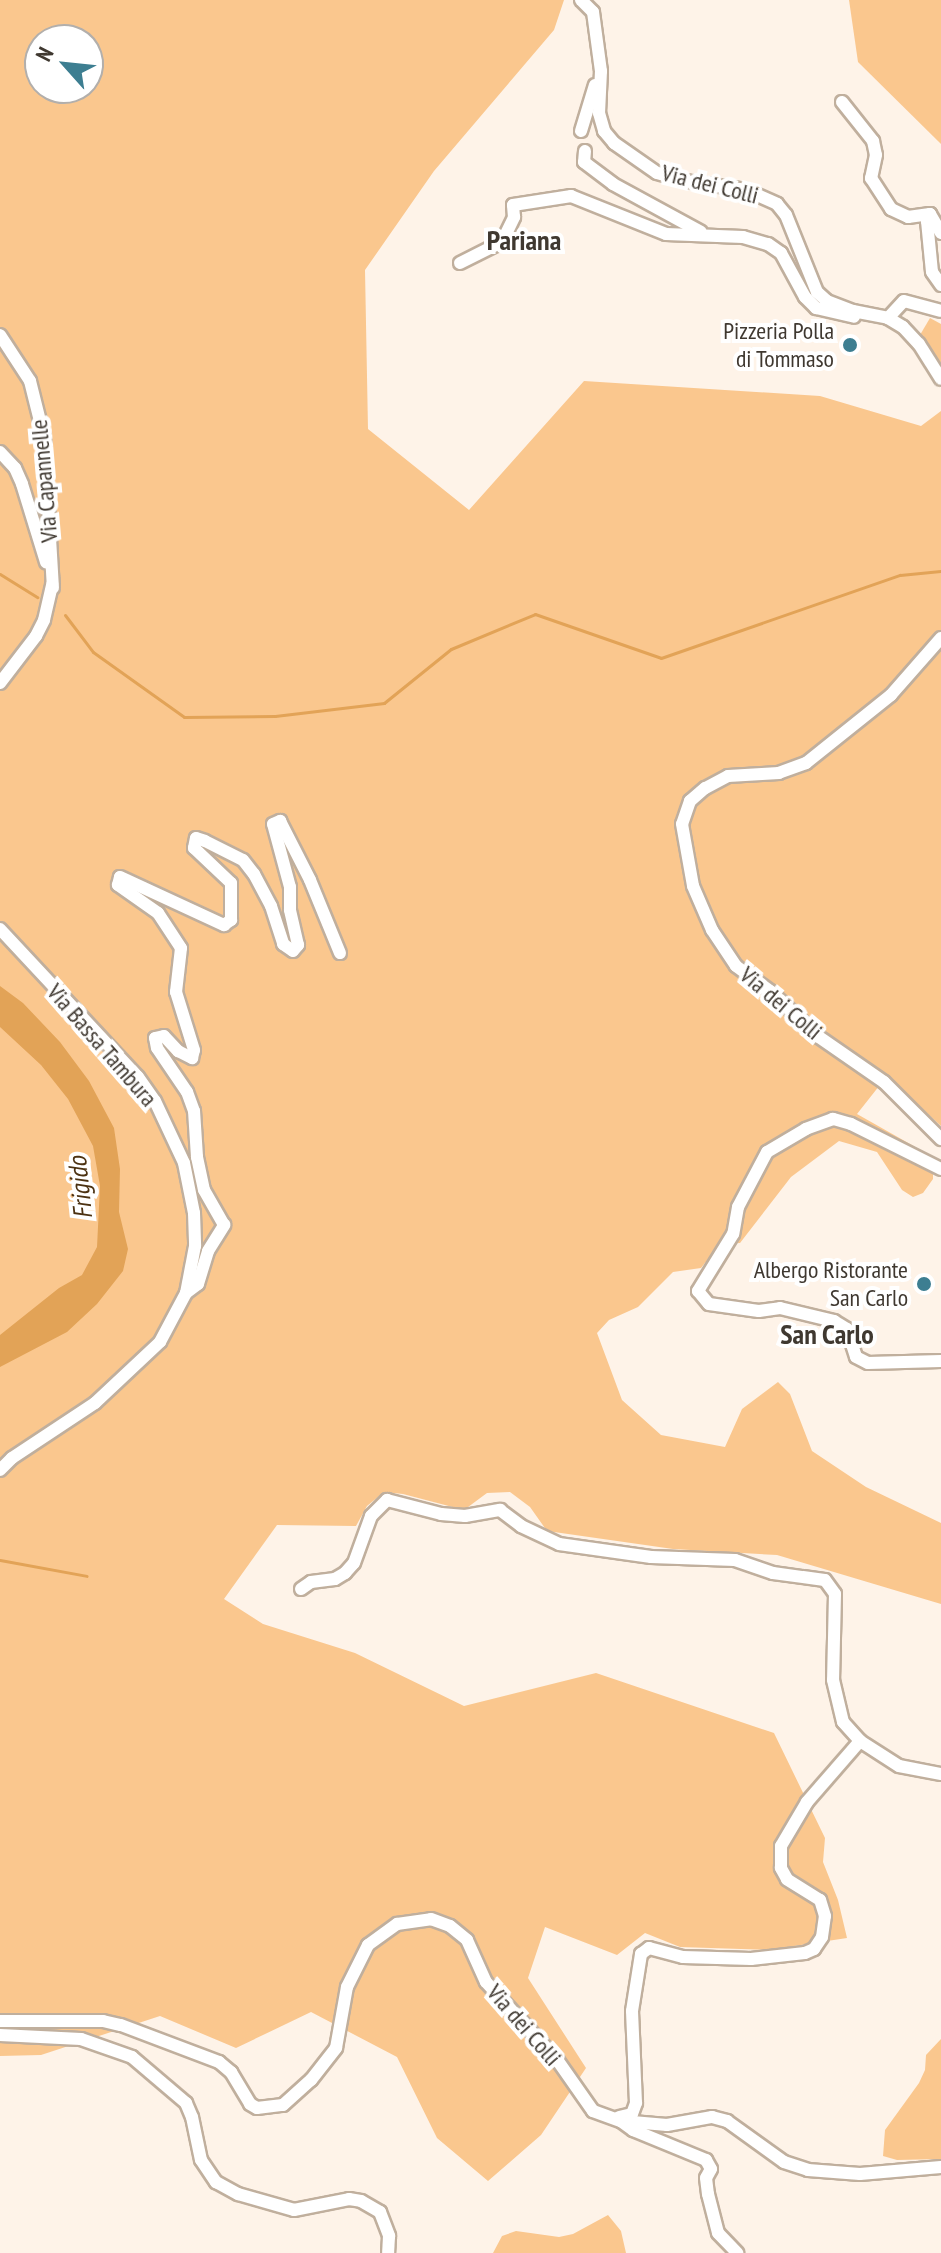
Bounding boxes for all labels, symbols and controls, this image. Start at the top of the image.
north arrow [24,24,104,104]
text: N [29,42,60,66]
street label: Via dei Colli [659,158,761,210]
district label: Pariana [487,223,561,257]
place label: Pizzeria Polla di Tommaso [723,317,834,373]
marker: Pizzeria Polla di Tommaso [841,336,859,354]
street label: Via Capannelle [24,418,64,544]
street label: Via dei Colli [734,960,828,1046]
street label: Via Bassa Tambura [41,978,163,1112]
water label: Frigido [61,1155,99,1221]
place label: Albergo Ristorante San Carlo [754,1256,908,1312]
marker: Albergo Ristorante San Carlo [915,1275,933,1293]
district label: San Carlo [780,1317,874,1351]
street label: Via dei Colli [481,1978,567,2072]

